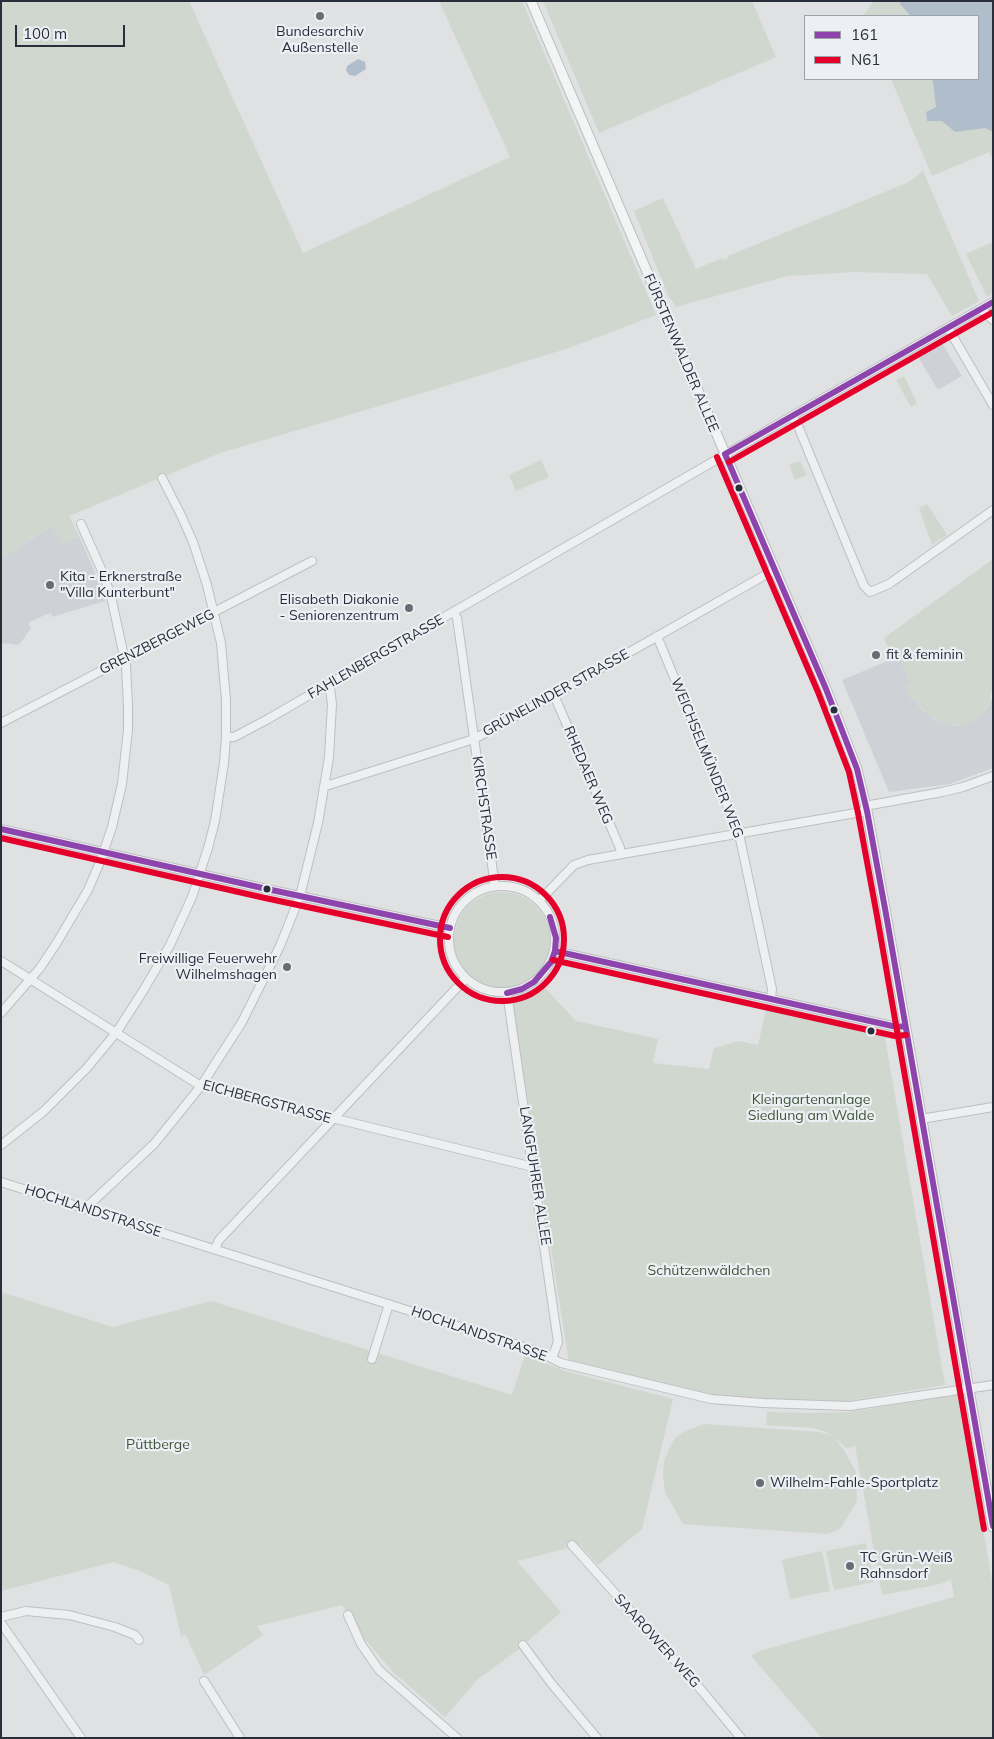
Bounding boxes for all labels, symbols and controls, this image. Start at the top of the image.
marker: Bundesarchiv Außenstelle [314,10,326,22]
scale bar [18,15,128,47]
legend [804,15,979,80]
text: 100 m [23,24,67,43]
place label: Bundesarchiv Außenstelle [276,24,364,56]
text: 161 [851,25,878,44]
text: N61 [851,50,880,69]
street label: FÜRSTENWALDER ALLEE [640,271,722,435]
unlabelled marker [734,483,744,493]
place label: Kita - Erknerstraße "Villa Kunterbunt" [60,569,182,602]
marker: Kita - Erknerstraße "Villa Kunterbunt" [44,579,56,591]
place label: Elisabeth Diakonie - Seniorenzentrum [279,592,399,624]
marker: Elisabeth Diakonie - Seniorenzentrum [403,602,415,614]
street label: GRENZBERGEWEG [97,606,217,678]
street label: FAHLENBERGSTRASSE [305,611,447,703]
street label: GRÜNELINDER STRASSE [480,646,632,740]
place label: fit & feminin [886,647,963,663]
marker: fit & feminin [870,649,882,661]
street label: WEICHSELMÜNDER WEG [667,676,747,840]
unlabelled marker [829,705,839,715]
street label: RHEDAER WEG [560,723,616,827]
street label: KIRCHSTRASSE [468,755,500,861]
unlabelled marker [262,884,272,894]
place label: Freiwillige Feuerwehr Wilhelmshagen [139,951,277,984]
marker: Freiwillige Feuerwehr Wilhelmshagen [281,961,293,973]
unlabelled marker [866,1026,876,1036]
street label: EICHBERGSTRASSE [201,1077,333,1127]
park label: Kleingartenanlage Siedlung am Walde [748,1092,874,1124]
street label: LANGFUHRER ALLEE [516,1105,554,1247]
street label: HOCHLANDSTRASSE [23,1181,163,1241]
park label: Schützenwäldchen [648,1263,770,1279]
street label: HOCHLANDSTRASSE [409,1303,549,1365]
park label: Püttberge [126,1437,190,1453]
place label: Wilhelm-Fahle-Sportplatz [770,1475,938,1491]
marker: Wilhelm-Fahle-Sportplatz [754,1477,766,1489]
place label: TC Grün-Weiß Rahnsdorf [860,1550,953,1582]
marker: TC Grün-Weiß Rahnsdorf [844,1560,856,1572]
street label: SAAROWER WEG [610,1591,704,1691]

